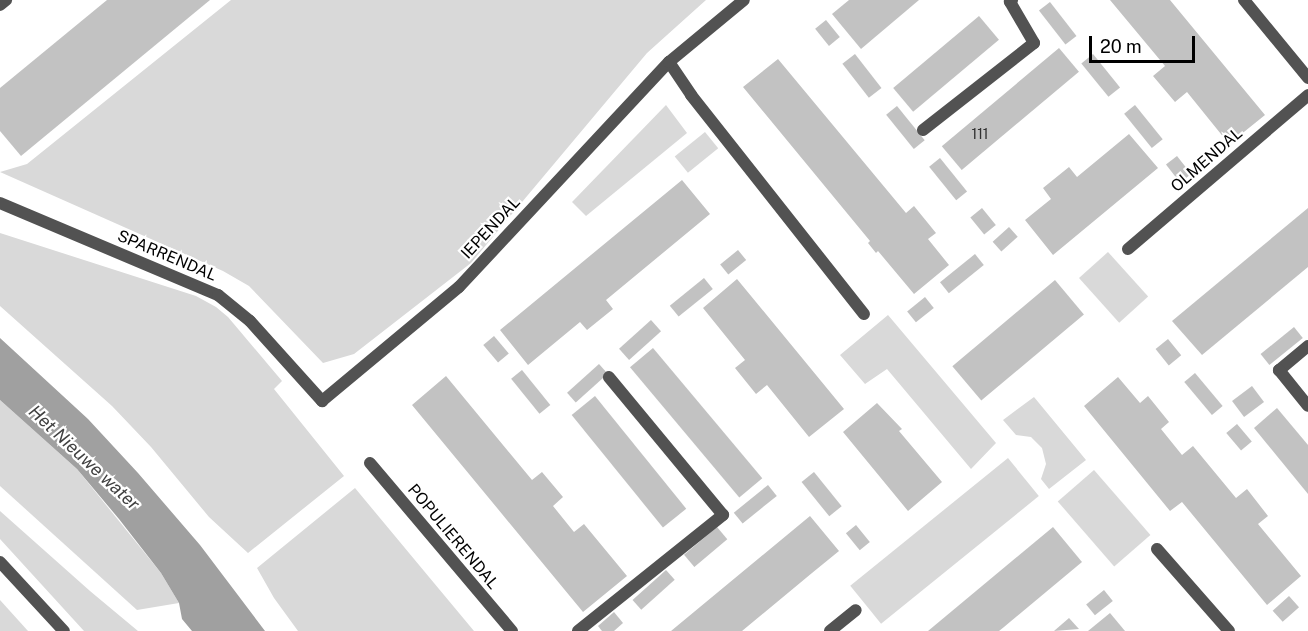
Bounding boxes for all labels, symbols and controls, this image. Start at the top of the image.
scale bar [1092,24,1198,62]
text: 20 m [1100,36,1142,57]
street label: OLMENDAL [1167,124,1247,196]
house number: 111 [971,126,989,142]
street label: IEPENDAL [457,193,525,263]
street label: SPARRENDAL [114,226,220,286]
water label: Het Nieuwe water [24,401,144,515]
street label: POPULIERENDAL [403,481,503,593]

